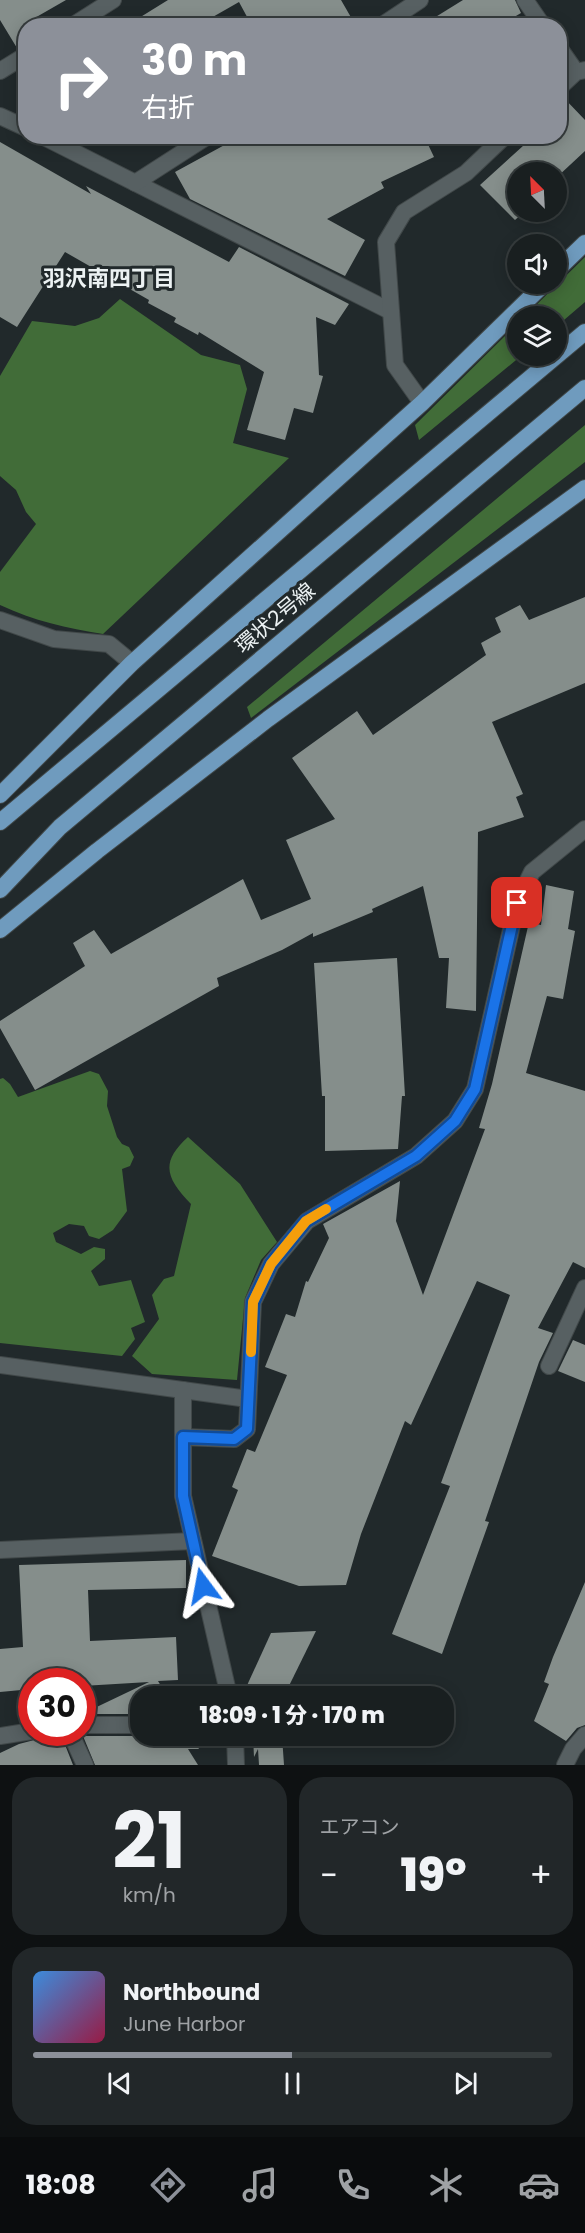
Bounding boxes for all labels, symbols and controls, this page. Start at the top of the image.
text: 30 m [141,31,247,90]
icon: right [42,42,120,120]
text: 右折 [141,89,195,126]
north arrow [507,162,567,222]
map controls [507,162,567,366]
button: sound [507,234,567,294]
district label: 羽沢南四丁目 [43,263,175,294]
button: layers [507,306,567,366]
street label: 環状2号線 [229,576,321,660]
pin [491,877,542,928]
icon: arrive [500,886,533,919]
position arrow [171,1554,235,1618]
speed limit sign: 30 [18,1668,96,1746]
text: 18:09 · 1 分 · 170 m [199,1700,385,1731]
text: 21 [112,1786,186,1895]
text: エアコン [320,1813,400,1841]
text: 19° [400,1844,467,1907]
text: − [320,1852,338,1899]
text: + [529,1852,552,1899]
text: km/h [123,1881,176,1909]
text: Northbound [123,1977,260,2008]
text: June Harbor [123,2010,246,2038]
icon: previous [103,2067,136,2100]
icon: pause [276,2067,309,2100]
icon: next [449,2067,482,2100]
icon: directions [147,2164,189,2206]
icon: music [239,2164,281,2206]
icon: phone [332,2164,374,2206]
icon: climate [425,2164,467,2206]
icon: car [518,2164,560,2206]
text: 18:08 [25,2166,96,2203]

